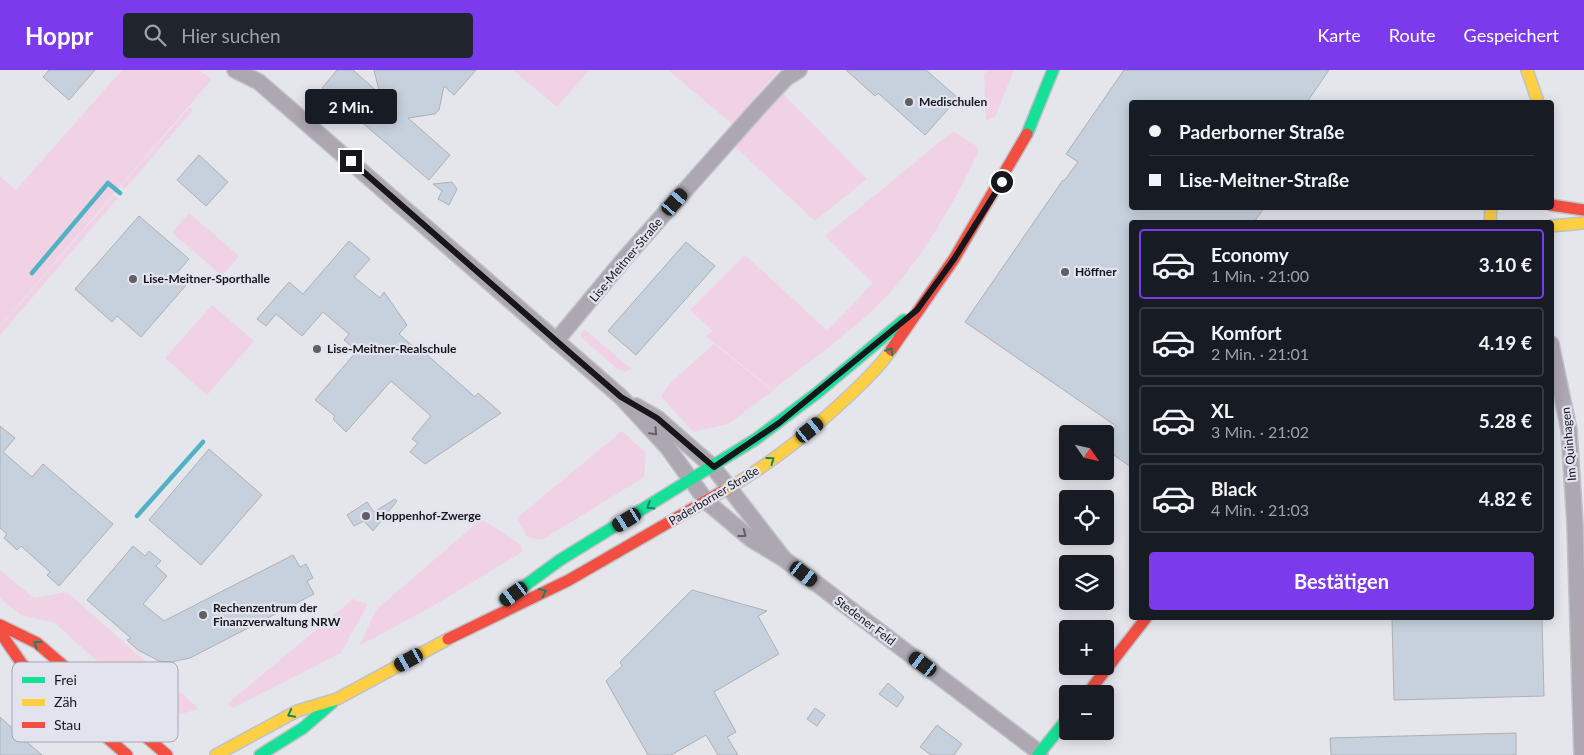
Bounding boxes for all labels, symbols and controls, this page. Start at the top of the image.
search box [123,13,473,58]
text: Hoppr [25,21,93,50]
icon: search [141,21,169,49]
text: Hier suchen [181,24,281,47]
text: Karte [1317,24,1361,46]
text: Route [1389,24,1436,46]
text: Gespeichert [1464,24,1559,46]
callout: 2 Min. [305,88,397,124]
place label: Medischulen [919,94,987,109]
marker: Medischulen [903,96,915,108]
text: 2 Min. [328,97,374,116]
text: Paderborner Straße [1179,120,1344,143]
route end [340,150,362,172]
text: Lise-Meitner-Straße [1179,168,1349,191]
route start [991,171,1013,193]
car [659,186,690,218]
street label: Lise-Meitner-Straße [586,215,665,305]
icon: car [1151,242,1196,287]
text: Economy [1211,243,1289,266]
text: 3.10 € [1479,253,1532,276]
place label: Höffner [1075,264,1117,279]
marker: Höffner [1059,266,1071,278]
text: 1 Min. · 21:00 [1211,266,1309,285]
place label: Lise-Meitner-Sporthalle [143,271,270,286]
marker: Lise-Meitner-Sporthalle [127,273,139,285]
icon: car [1151,320,1196,365]
text: Komfort [1211,321,1282,344]
text: 4.19 € [1479,331,1532,354]
place label: Lise-Meitner-Realschule [327,341,457,356]
marker: Lise-Meitner-Realschule [311,343,323,355]
text: 2 Min. · 21:01 [1211,344,1309,363]
one-way arrow [884,348,893,357]
icon: car [1151,398,1196,443]
text: XL [1211,399,1234,422]
street label: Im Quinhagen [1558,407,1579,481]
text: 5.28 € [1479,409,1532,432]
car [793,415,826,445]
text: 3 Min. · 21:02 [1211,422,1309,441]
north arrow [1059,425,1114,480]
map controls [1059,425,1114,740]
one-way arrow [648,427,657,436]
one-way arrow [765,458,774,466]
street label: Paderborner Straße [666,463,762,528]
icon: car [1151,476,1196,521]
text: Black [1211,477,1257,500]
text: 4.82 € [1479,487,1532,510]
button: locate [1059,490,1114,545]
one-way arrow [646,500,655,510]
text: 4 Min. · 21:03 [1211,500,1309,519]
car [610,506,643,534]
place label: Hoppenhof-Zwerge [376,508,481,523]
marker: Hoppenhof-Zwerge [360,510,372,522]
one-way arrow [737,528,746,536]
button: Bestätigen [1149,552,1534,610]
button: layers [1059,555,1114,610]
car [787,559,820,589]
car [497,579,530,609]
one-way arrow [538,588,547,598]
street label: Stedener Feld [832,593,899,648]
place label: Rechenzentrum der Finanzverwaltung NRW [213,600,341,629]
marker: Rechenzentrum der Finanzverwaltung NRW [197,609,209,621]
button: + [1059,620,1114,675]
one-way arrow [33,641,42,650]
car [392,646,425,674]
car [906,649,939,679]
legend [12,662,178,742]
text: Frei [54,671,77,688]
button: − [1059,685,1114,740]
text: Zäh [54,693,77,710]
one-way arrow [288,708,297,718]
text: Stau [54,716,81,733]

